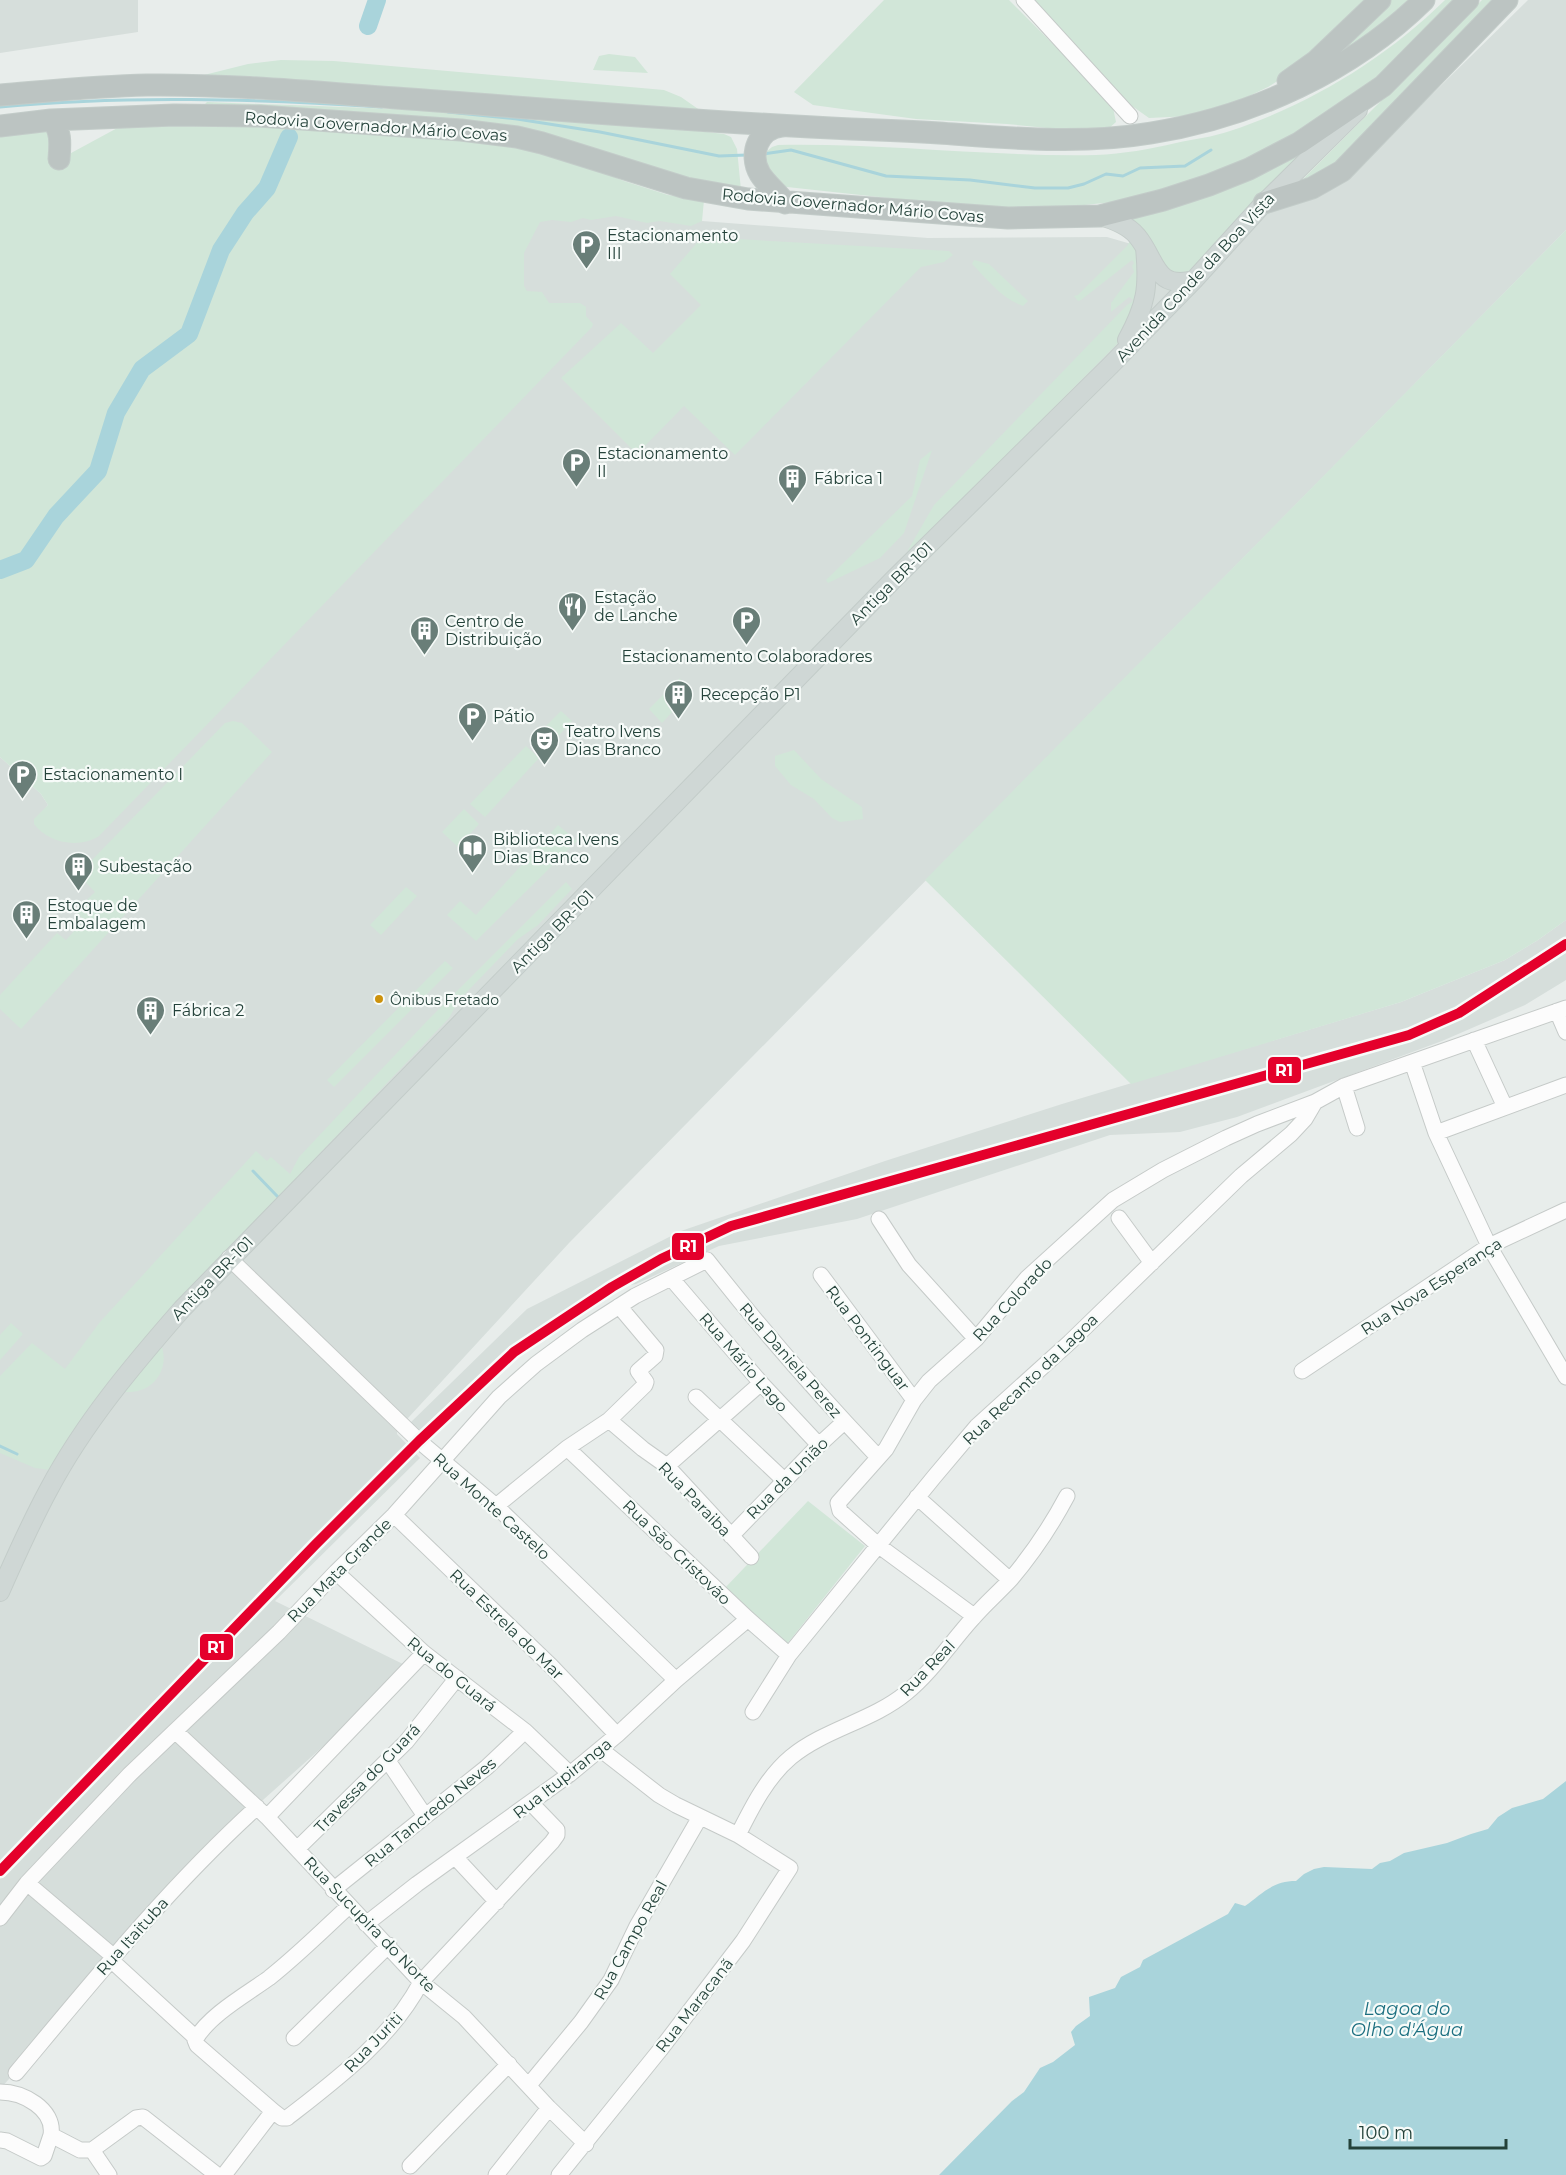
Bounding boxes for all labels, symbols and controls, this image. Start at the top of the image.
street label: Rodovia Governador Mário Covas [244,108,508,145]
street label: Rodovia Governador Mário Covas [721,185,985,226]
street label: Avenida Conde da Boa Vista [1112,189,1279,366]
place label: Estacionamento III [607,226,738,263]
parking icon: Estacionamento III [570,228,602,270]
place label: Estacionamento II [597,444,728,481]
parking icon: Estacionamento II [560,446,592,488]
building icon: Fábrica 1 [777,462,809,504]
place label: Fábrica 1 [814,469,883,488]
street label: Antiga BR-101 [846,538,937,629]
place label: Estação de Lanche [594,588,678,625]
restaurant icon: Estação de Lanche [557,590,589,632]
parking icon: Estacionamento Colaboradores [731,604,763,646]
place label: Centro de Distribuição [445,612,542,649]
building icon: Centro de Distribuição [408,614,440,656]
place label: Estacionamento Colaboradores [622,647,873,666]
building icon: Recepção P1 [663,678,695,720]
place label: Recepção P1 [700,685,801,704]
parking icon: Pátio [456,700,488,742]
place label: Pátio [493,707,535,726]
place label: Teatro Ivens Dias Branco [565,722,661,759]
theatre icon: Teatro Ivens Dias Branco [528,724,560,766]
parking icon: Estacionamento I [6,758,38,800]
place label: Estacionamento I [43,765,183,784]
place label: Biblioteca Ivens Dias Branco [493,830,619,867]
library icon: Biblioteca Ivens Dias Branco [456,832,488,874]
building icon: Subestação [62,850,94,892]
place label: Subestação [99,857,192,876]
street label: Antiga BR-101 [507,886,598,977]
place label: Estoque de Embalagem [47,896,146,933]
building icon: Estoque de Embalagem [10,898,42,940]
place label: Ônibus Fretado [390,991,499,1009]
marker: Ônibus Fretado [373,993,385,1005]
building icon: Fábrica 2 [135,994,167,1036]
place label: Fábrica 2 [172,1001,244,1020]
line badge: R1 [1267,1056,1302,1084]
text: R1 [1275,1061,1293,1080]
street label: Antiga BR-101 [168,1232,257,1324]
line badge: R1 [671,1232,705,1261]
street label: Rua Nova Esperança [1357,1234,1505,1339]
text: R1 [679,1237,697,1256]
street label: Rua Colorado [969,1254,1056,1345]
street label: Rua Pontinguar [822,1282,913,1395]
street label: Rua Daniela Perez [735,1299,846,1422]
street label: Rua Mário Lago [695,1309,792,1416]
street label: Rua Recanto da Lagoa [959,1310,1102,1449]
street label: Rua da União [743,1434,832,1523]
street label: Rua Monte Castelo [429,1449,554,1564]
street label: Rua Paraiba [654,1458,735,1541]
street label: Rua São Cristovão [619,1496,735,1609]
street label: Rua Mata Grande [283,1514,395,1626]
street label: Rua Estrela do Mar [446,1565,568,1684]
line badge: R1 [199,1633,234,1661]
street label: Rua do Guará [403,1633,500,1716]
street label: Rua Real [896,1636,959,1700]
text: R1 [207,1638,225,1657]
street label: Travessa do Guará [310,1720,424,1837]
street label: Rua Itupiranga [509,1734,615,1823]
street label: Rua Tancredo Neves [361,1754,500,1871]
street label: Rua Sucupira do Norte [300,1852,440,1996]
street label: Rua Campo Real [590,1877,671,2003]
street label: Rua Itaituba [93,1894,172,1979]
street label: Rua Maracanã [652,1954,737,2056]
water label: Lagoa do Olho d'Água [1351,1998,1463,2041]
street label: Rua Juriti [340,2008,407,2076]
scale bar [1350,2112,1506,2150]
text: 100 m [1359,2122,1413,2144]

